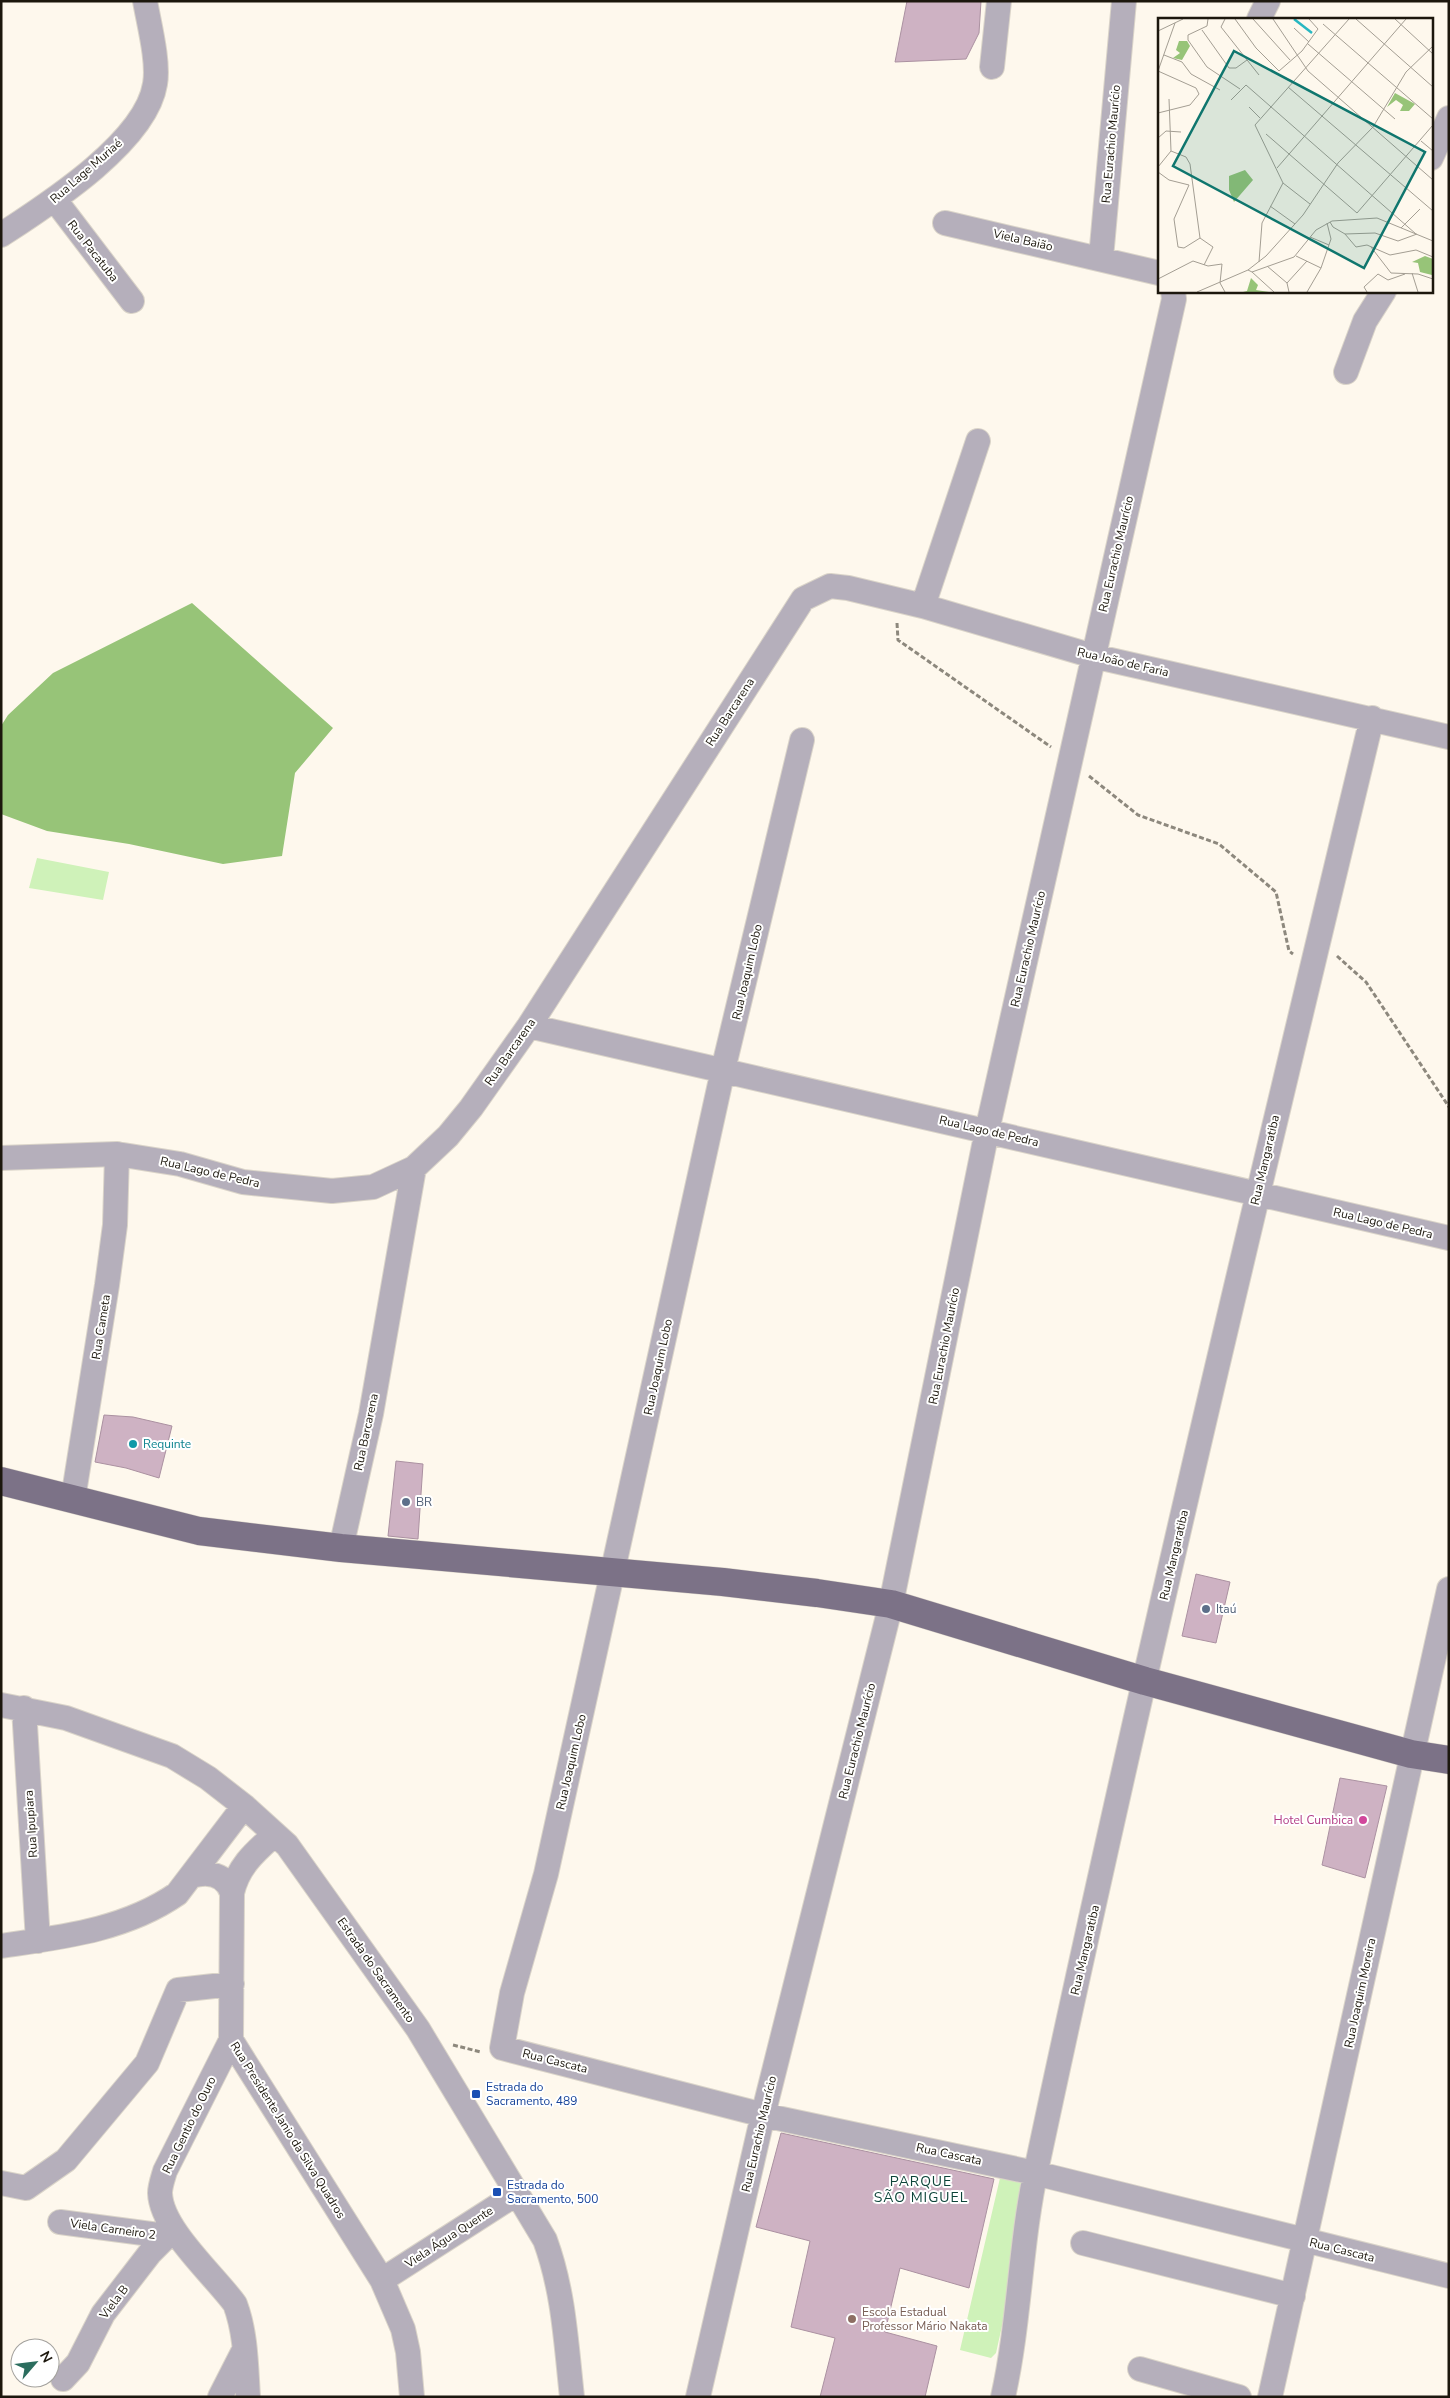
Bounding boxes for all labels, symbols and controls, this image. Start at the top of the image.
inset map [1158,18,1432,292]
street label: Rua Eurachio Maurício [1098,84,1124,204]
street label: Rua Lage Muriaé [47,135,125,207]
street label: Rua Pacatuba [64,217,122,285]
street label: Viela Baião [991,225,1055,255]
street label: Rua Eurachio Maurício [1095,494,1137,614]
street label: Rua João de Faria [1076,644,1170,680]
street label: Rua Barcarena [702,675,758,749]
street label: Rua Eurachio Maurício [1007,889,1049,1009]
street label: Rua Joaquim Lobo [728,922,766,1021]
street label: Rua Barcarena [481,1015,539,1089]
street label: Rua Lago de Pedra [938,1112,1040,1150]
street label: Rua Mangaratiba [1247,1113,1283,1207]
street label: Rua Lago de Pedra [159,1153,261,1191]
street label: Rua Lago de Pedra [1332,1204,1434,1242]
street label: Rua Eurachio Maurício [925,1286,963,1406]
street label: Rua Cameta [88,1293,114,1361]
street label: Rua Joaquim Lobo [640,1317,676,1416]
street label: Rua Barcarena [350,1392,382,1472]
place label: Requinte [143,1436,191,1452]
marker: Requinte [127,1438,139,1450]
place label: BR [416,1494,432,1510]
marker: BR [400,1496,412,1508]
street label: Rua Mangaratiba [1156,1508,1192,1602]
place label: Itaú [1216,1601,1236,1617]
marker: Itaú [1200,1603,1212,1615]
street label: Rua Eurachio Maurício [835,1681,879,1801]
street label: Rua Joaquim Lobo [552,1712,590,1811]
street label: Rua Ipupiara [21,1790,41,1858]
place label: Hotel Cumbica [1274,1812,1353,1828]
marker: Hotel Cumbica [1357,1814,1369,1826]
street label: Rua Mangaratiba [1067,1903,1103,1997]
street label: Estrada do Sacramento [334,1914,419,2026]
street label: Rua Joaquim Moreira [1341,1937,1379,2049]
street label: Rua Presidente Janio da Silva Quadros [227,2039,349,2222]
street label: Rua Cascata [521,2045,589,2077]
street label: Rua Gentio do Ouro [158,2073,220,2176]
street label: Rua Eurachio Maurício [738,2074,780,2194]
place label: Estrada do Sacramento, 489 [486,2079,577,2109]
marker: Estrada do Sacramento, 489 [470,2088,482,2100]
street label: Rua Cascata [915,2139,983,2169]
district label: PARQUE SÃO MIGUEL [874,2172,968,2207]
place label: Estrada do Sacramento, 500 [507,2177,598,2207]
marker: Estrada do Sacramento, 500 [491,2186,503,2198]
street label: Viela Água Quente [401,2203,496,2272]
street label: Viela Carneiro 2 [68,2215,157,2243]
street label: Rua Cascata [1308,2234,1376,2266]
street label: Viela B [95,2282,132,2323]
place label: Escola Estadual Professor Mário Nakata [862,2304,988,2334]
marker: Escola Estadual Professor Mário Nakata [846,2313,858,2325]
north arrow [10,2338,60,2388]
text: N [35,2348,57,2366]

